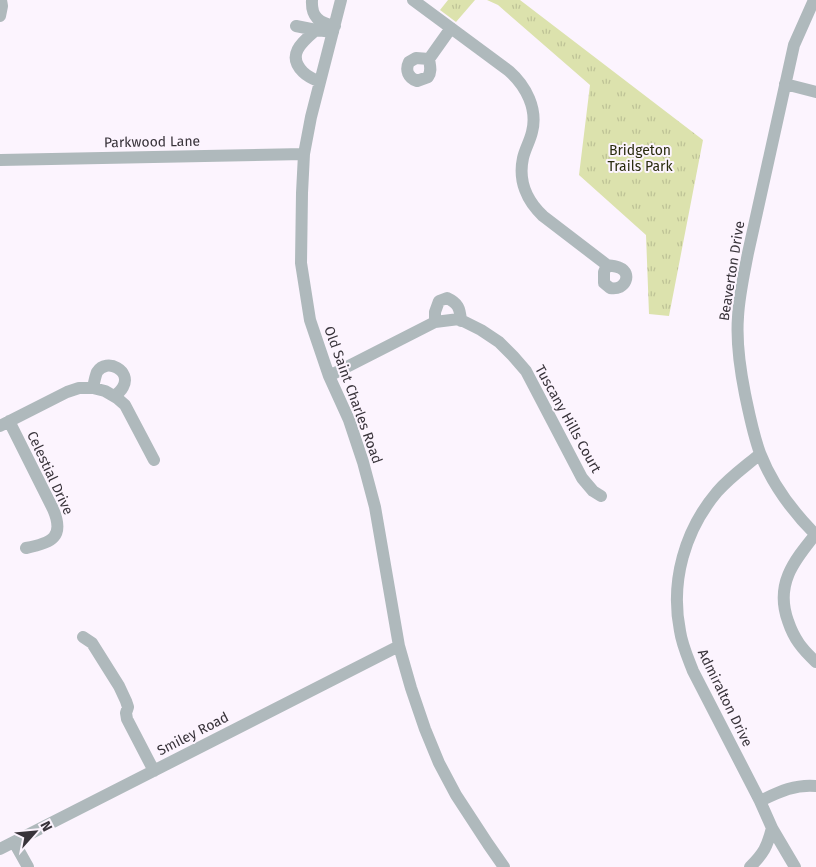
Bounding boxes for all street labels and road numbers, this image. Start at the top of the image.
street label: Parkwood Lane [104,133,200,151]
street label: Beaverton Drive [716,220,748,322]
street label: Old Saint Charles Road [320,324,386,466]
street label: Tuscany Hills Court [531,362,605,477]
street label: Celestial Drive [23,428,77,518]
street label: Admiralton Drive [694,646,756,750]
street label: Smiley Road [154,709,232,759]

